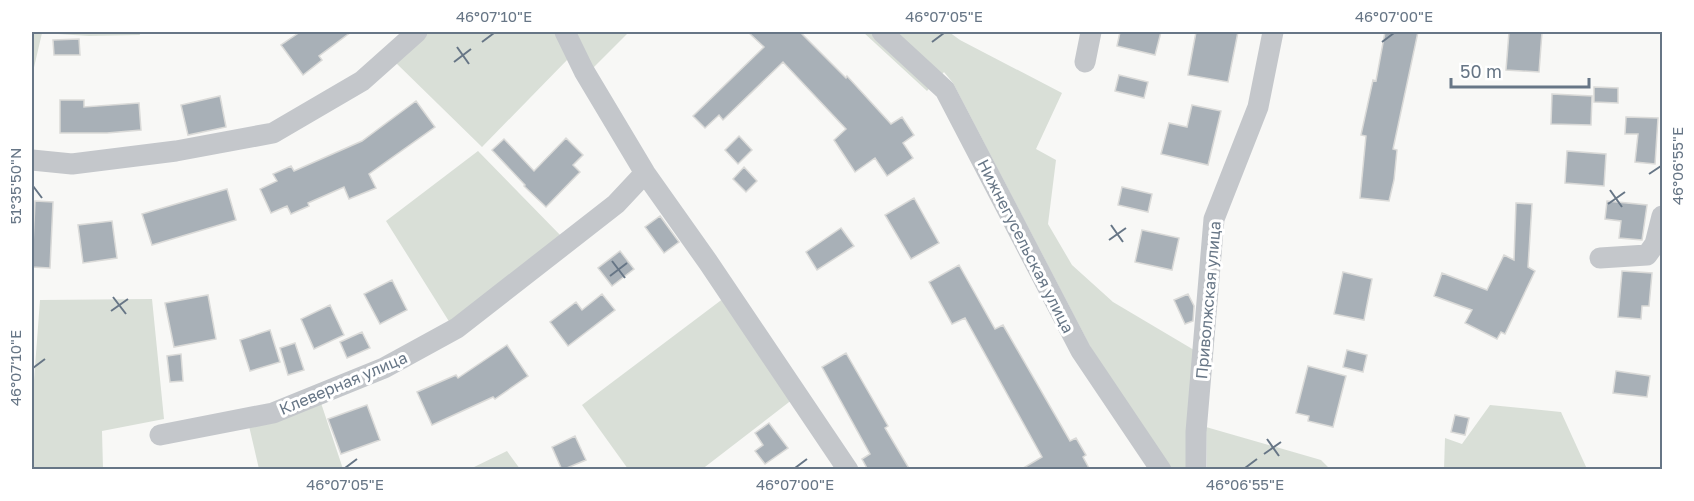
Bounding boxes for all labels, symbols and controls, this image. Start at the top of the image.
text: 46°07'10"E [456,7,532,25]
text: 46°07'05"E [905,7,983,25]
text: 46°07'00"E [1355,7,1433,25]
scale bar [1451,51,1589,89]
text: 50 m [1460,60,1502,82]
text: 46°06'55"E [1668,127,1686,205]
text: 51°35'50"N [6,148,24,224]
street label: Нижнегусельская улица [973,156,1079,336]
street label: Приволжская улица [1191,220,1225,380]
text: 46°07'10"E [6,330,24,406]
street label: Клеверная улица [276,347,410,419]
text: 46°07'05"E [306,475,384,493]
text: 46°07'00"E [756,475,834,493]
text: 46°06'55"E [1206,475,1284,493]

